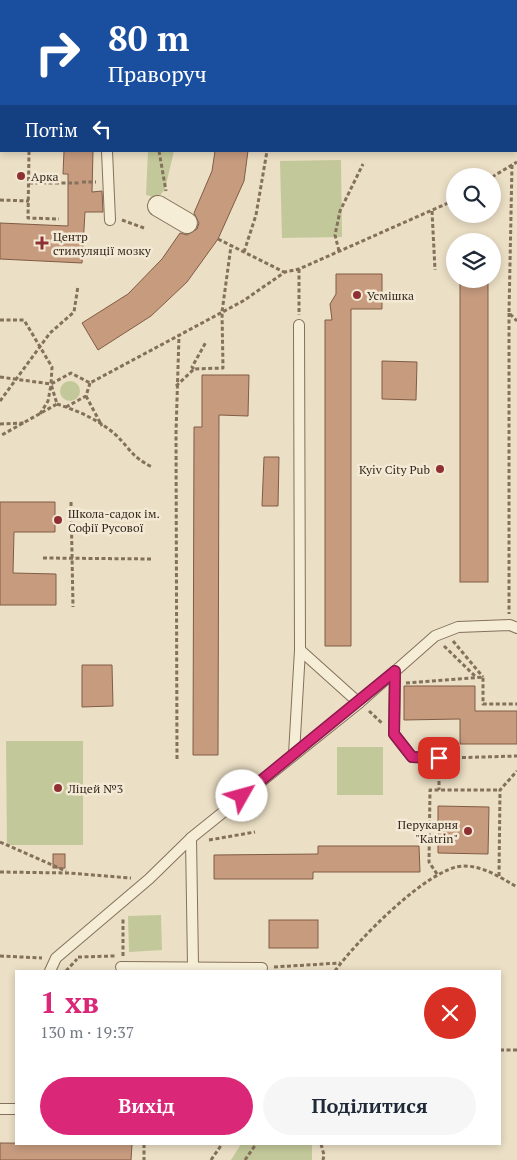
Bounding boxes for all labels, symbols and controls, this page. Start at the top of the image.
text: 80 m [108,15,189,61]
icon: right [25,20,90,85]
text: Праворуч [108,59,207,88]
icon: left [88,115,116,143]
text: Потім [25,117,78,142]
map controls [446,168,501,288]
button: search [446,168,501,223]
place label: Арка [31,169,59,184]
marker: Арка [15,170,27,182]
place label: Центр стимуляції мозку [53,229,152,258]
button: layers [446,233,501,288]
marker: Центр стимуляції мозку [35,236,49,250]
place label: Усмішка [367,288,414,303]
marker: Усмішка [351,289,363,301]
place label: Kyiv City Pub [359,462,430,477]
marker: Kyiv City Pub [434,463,446,475]
place label: Школа-садок ім. Софії Русової [68,506,160,535]
marker: Школа-садок ім. Софії Русової [52,514,64,526]
pin [418,737,460,779]
icon: arrive [425,744,453,772]
position arrow [215,769,267,821]
place label: Ліцей №3 [67,781,123,796]
marker: Ліцей №3 [52,782,64,794]
place label: Перукарня "Katrin" [398,817,458,846]
marker: Перукарня "Katrin" [462,825,474,837]
text: 1 хв [40,982,99,1022]
button: close [424,987,476,1039]
text: 130 m · 19:37 [40,1021,134,1043]
button: Вихід [40,1077,253,1135]
button: Поділитися [263,1077,476,1135]

